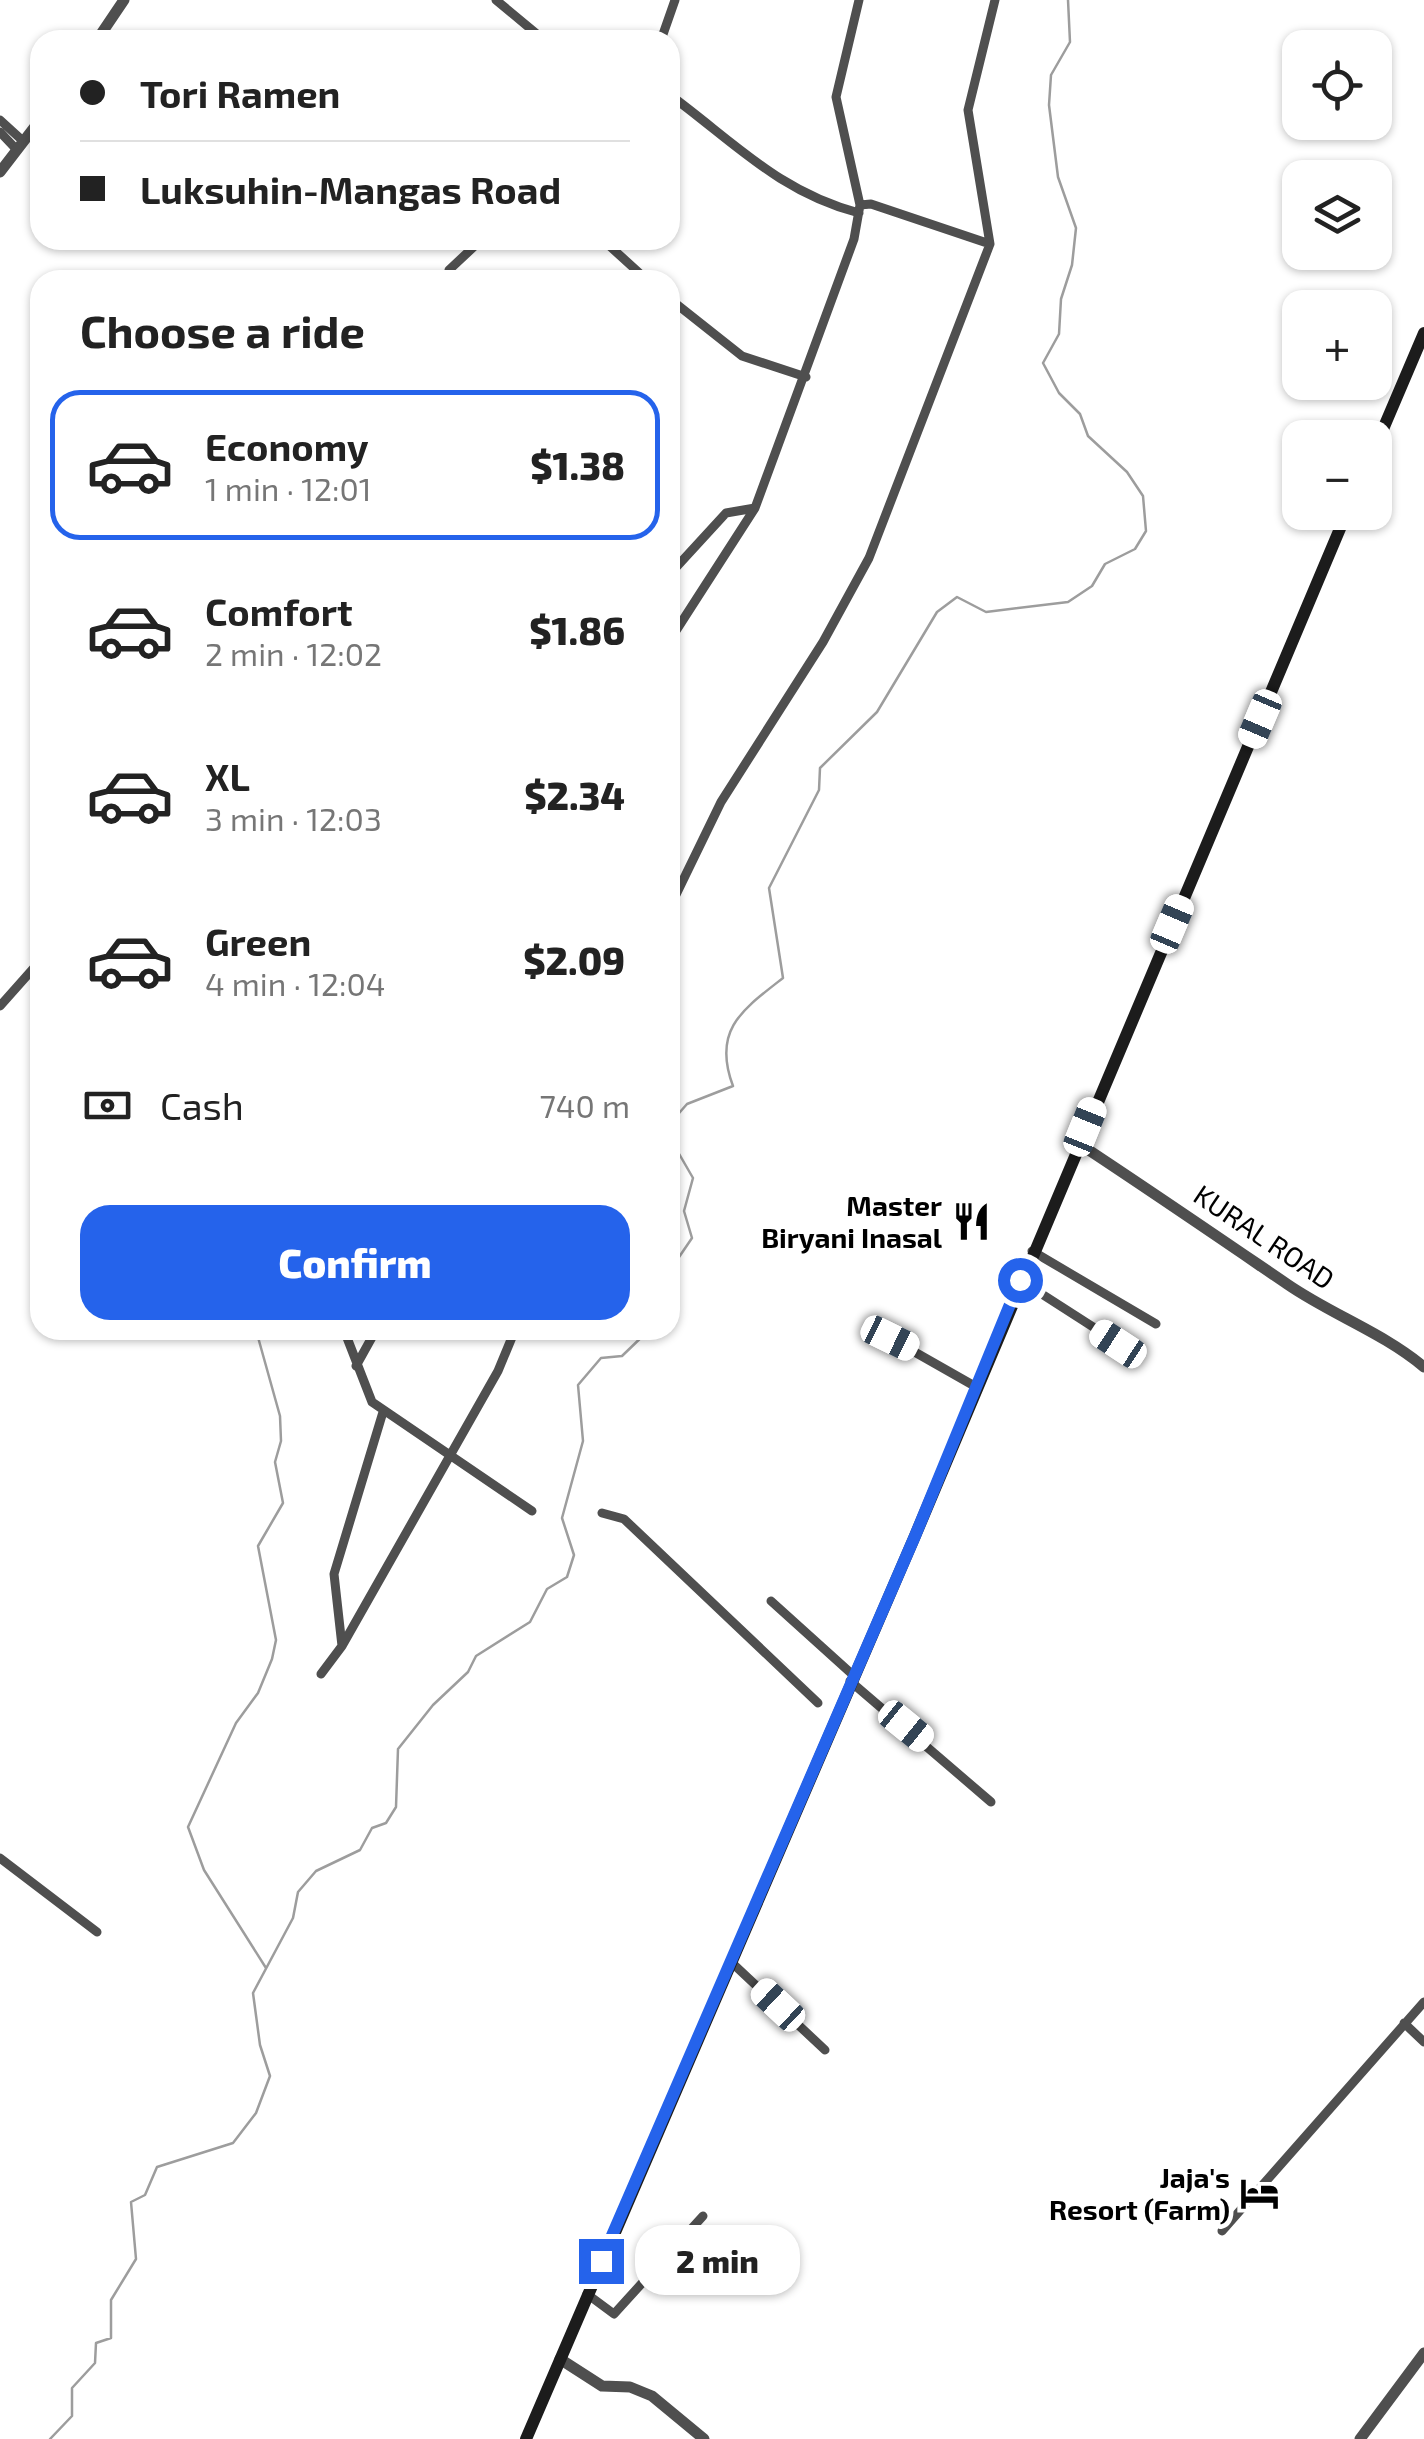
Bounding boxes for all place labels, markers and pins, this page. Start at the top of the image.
place label: Master Biryani Inasal [761,1188,943,1254]
restaurant icon: Master Biryani Inasal [951,1201,993,1243]
place label: Jaja's Resort (Farm) [1049,2160,1230,2226]
hotel icon: Jaja's Resort (Farm) [1239,2173,1281,2215]

